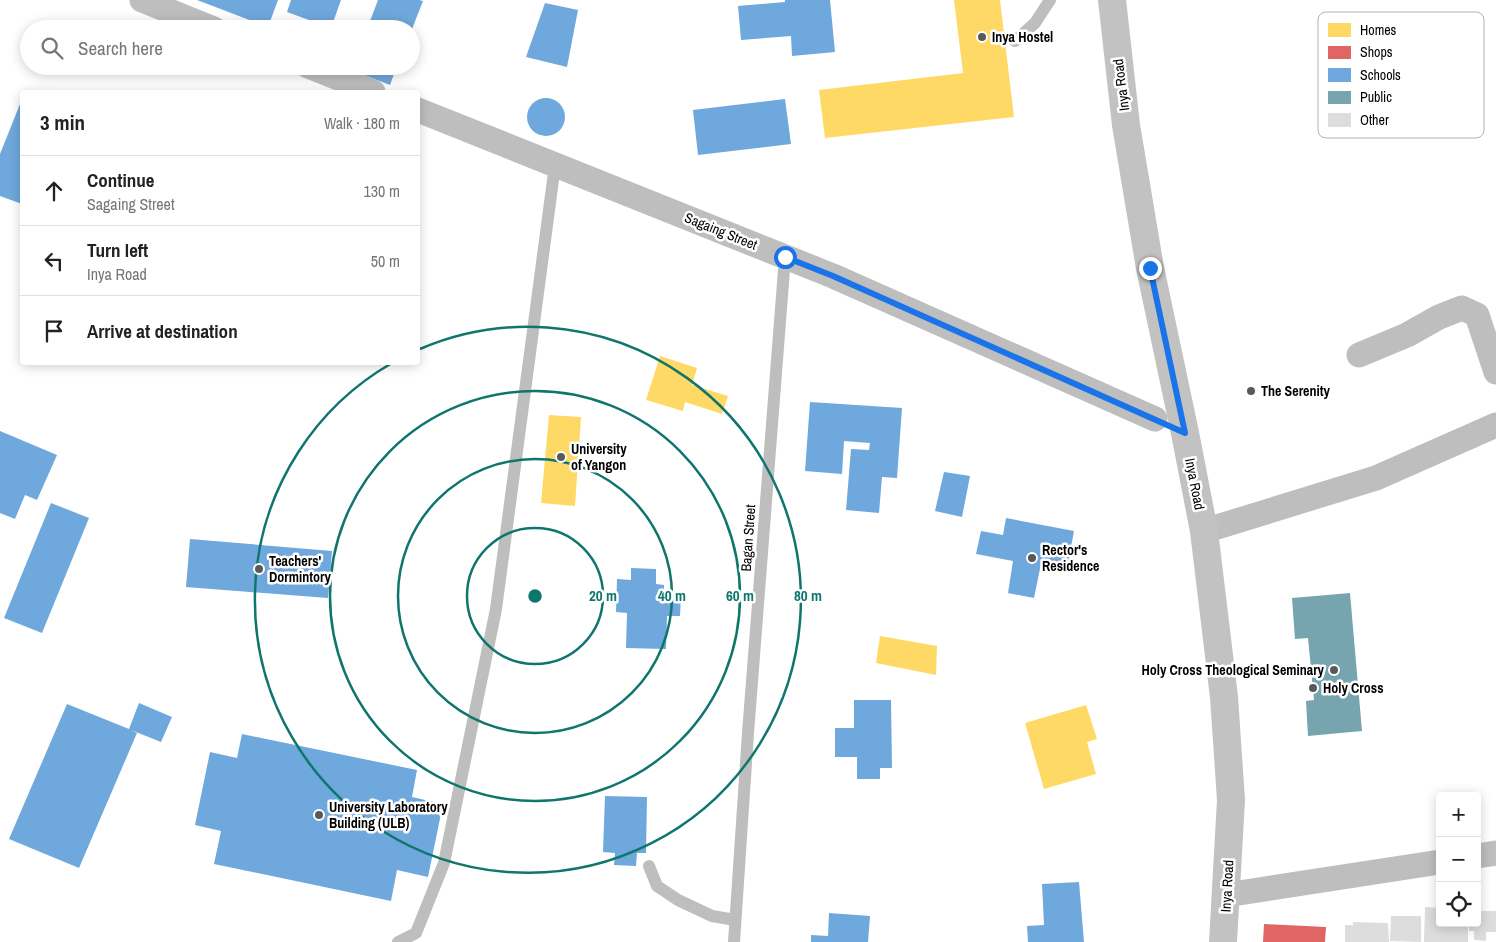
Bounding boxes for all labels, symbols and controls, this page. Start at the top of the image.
legend [1318,12,1484,138]
search box [20,20,420,75]
text: Homes [1360,21,1397,39]
place label: Inya Hostel [992,28,1053,46]
marker: Inya Hostel [976,31,988,43]
icon: search [38,34,66,62]
text: Search here [78,35,163,61]
text: Shops [1360,43,1393,61]
street label: Inya Road [1109,58,1133,112]
text: Schools [1360,66,1401,84]
text: Public [1360,88,1392,106]
text: 3 min [40,108,85,137]
text: Other [1360,111,1389,129]
text: Walk · 180 m [324,112,400,134]
text: Continue [87,167,155,193]
icon: ahead [40,177,68,205]
text: 130 m [364,180,400,202]
text: Sagaing Street [87,193,175,215]
street label: Sagaing Street [682,208,760,254]
text: Turn left [87,237,148,263]
route start [774,246,797,269]
icon: left [40,247,68,275]
text: 50 m [371,250,400,272]
route end [1139,257,1162,280]
text: Inya Road [87,263,147,285]
icon: arrive [40,317,68,345]
text: Arrive at destination [87,318,238,344]
place label: The Serenity [1261,382,1331,400]
marker: The Serenity [1245,385,1257,397]
place label: University of Yangon [571,440,627,474]
marker: University of Yangon [555,451,567,463]
street label: Inya Road [1181,457,1209,511]
street label: Bagan Street [737,504,759,572]
place label: Rector's Residence [1042,541,1099,575]
place label: Teachers' Dormintory [269,552,331,586]
marker: Rector's Residence [1026,552,1038,564]
marker: Teachers' Dormintory [253,563,265,575]
text: 20 m [589,585,617,606]
text: 40 m [658,585,686,606]
text: 60 m [726,585,754,606]
text: 80 m [794,585,822,606]
centre of rings [526,587,544,605]
place label: Holy Cross Theological Seminary [1142,661,1325,679]
marker: Holy Cross Theological Seminary [1328,664,1340,676]
place label: Holy Cross [1323,679,1384,697]
marker: Holy Cross [1307,682,1319,694]
map controls [1436,792,1481,927]
button: + [1436,792,1481,837]
place label: University Laboratory Building (ULB) [329,798,448,832]
marker: University Laboratory Building (ULB) [313,809,325,821]
button: − [1436,837,1481,882]
street label: Inya Road [1217,859,1237,913]
button: locate [1436,882,1481,927]

